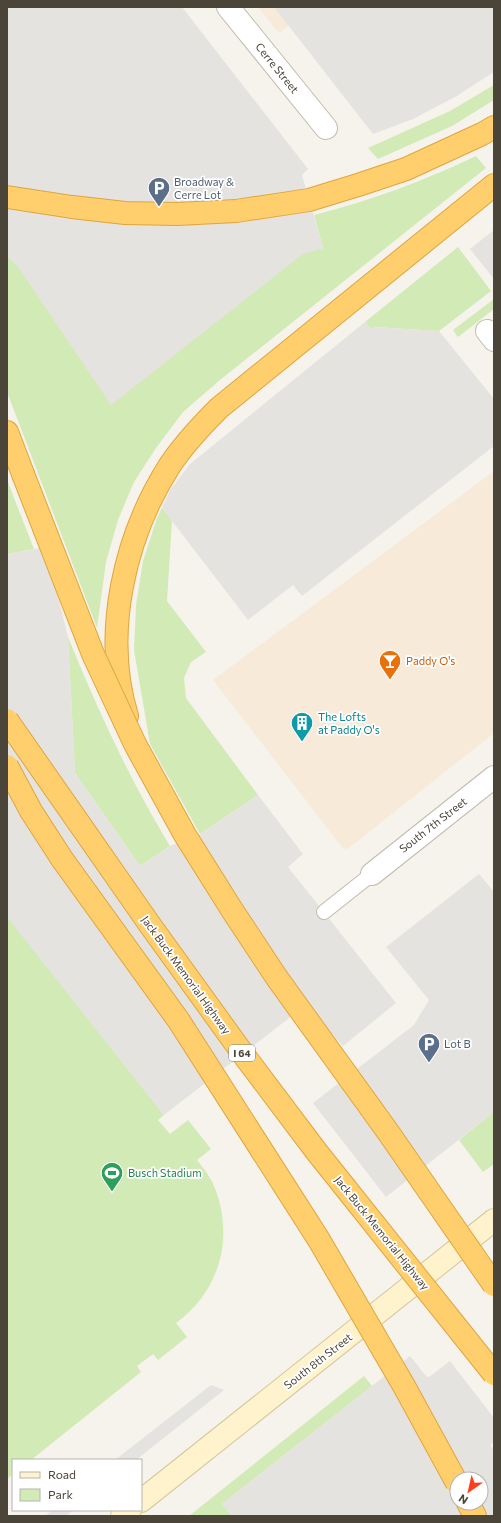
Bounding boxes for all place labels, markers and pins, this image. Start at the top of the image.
parking icon: Broadway & Cerre Lot [146,175,172,208]
place label: Broadway & Cerre Lot [174,175,234,201]
bar icon: Paddy O's [377,648,403,681]
place label: Paddy O's [406,654,455,667]
building icon: The Lofts at Paddy O's [289,710,315,743]
place label: The Lofts at Paddy O's [318,710,380,736]
parking icon: Lot B [416,1031,442,1064]
place label: Lot B [444,1037,471,1050]
sports icon: Busch Stadium [99,1160,125,1193]
place label: Busch Stadium [128,1166,202,1179]

